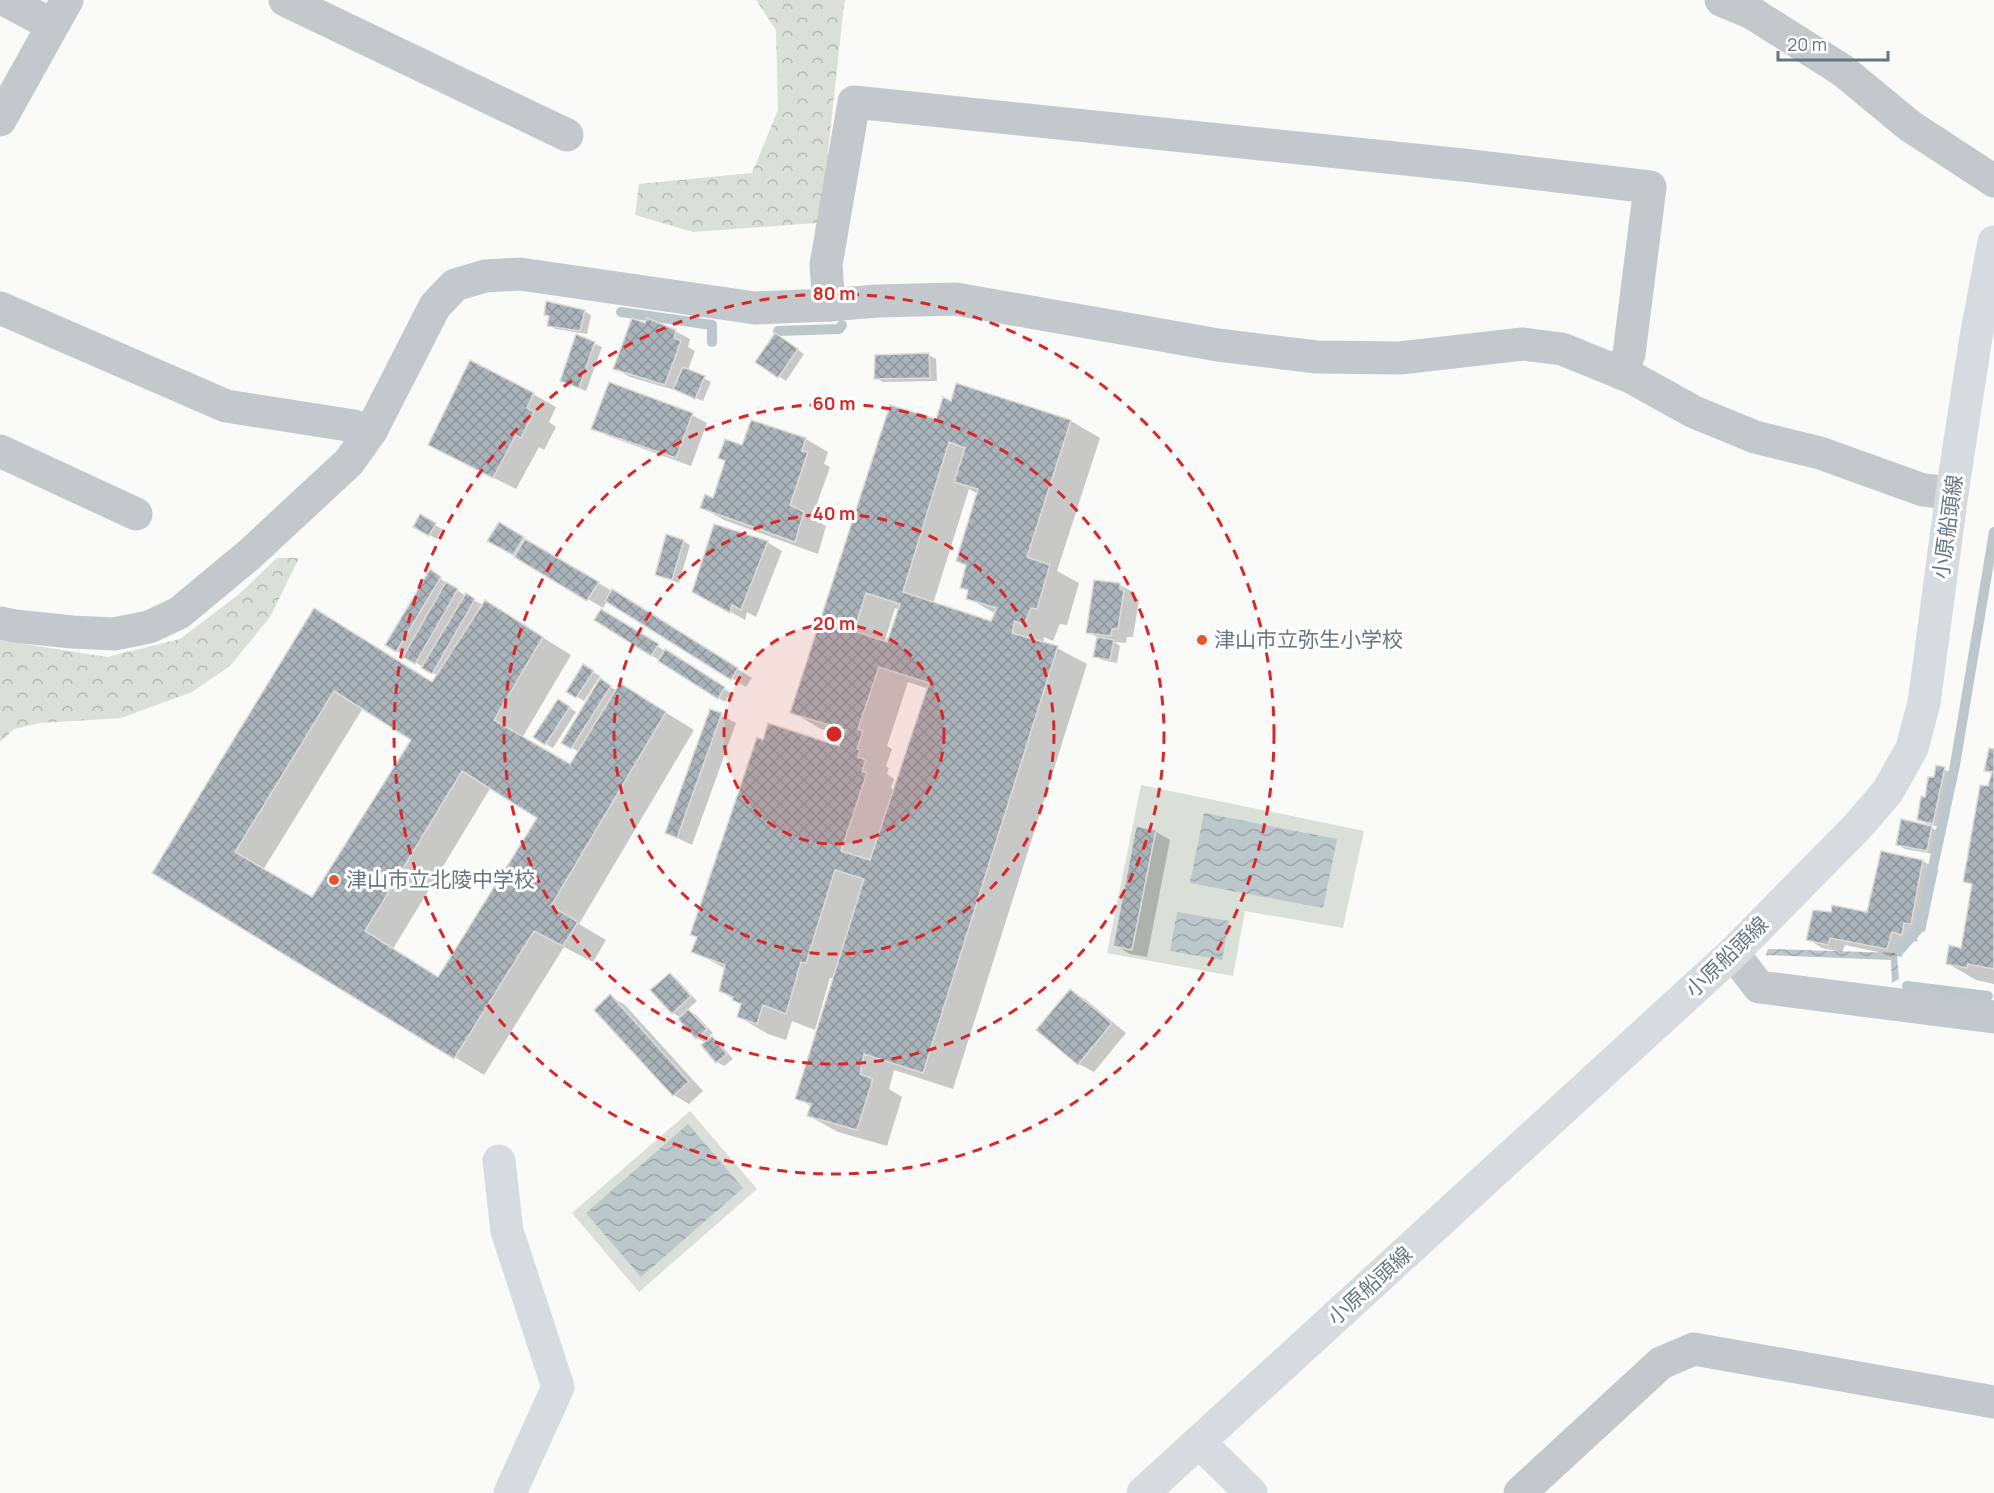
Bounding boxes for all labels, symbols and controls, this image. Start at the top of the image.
scale bar [1778,24,1888,62]
text: 20 m [1787,32,1827,56]
text: 80 m [813,281,855,305]
text: 60 m [813,391,855,415]
street label: 小原船頭線 [1926,473,1968,581]
text: 40 m [813,501,855,525]
text: 20 m [813,611,855,635]
place label: 津山市立弥生小学校 [1214,625,1403,653]
marker: 津山市立弥生小学校 [1195,633,1209,647]
centre of rings [824,724,844,744]
place label: 津山市立北陵中学校 [346,865,535,893]
marker: 津山市立北陵中学校 [327,873,341,887]
street label: 小原船頭線 [1679,910,1774,1003]
street label: 小原船頭線 [1321,1240,1418,1331]

